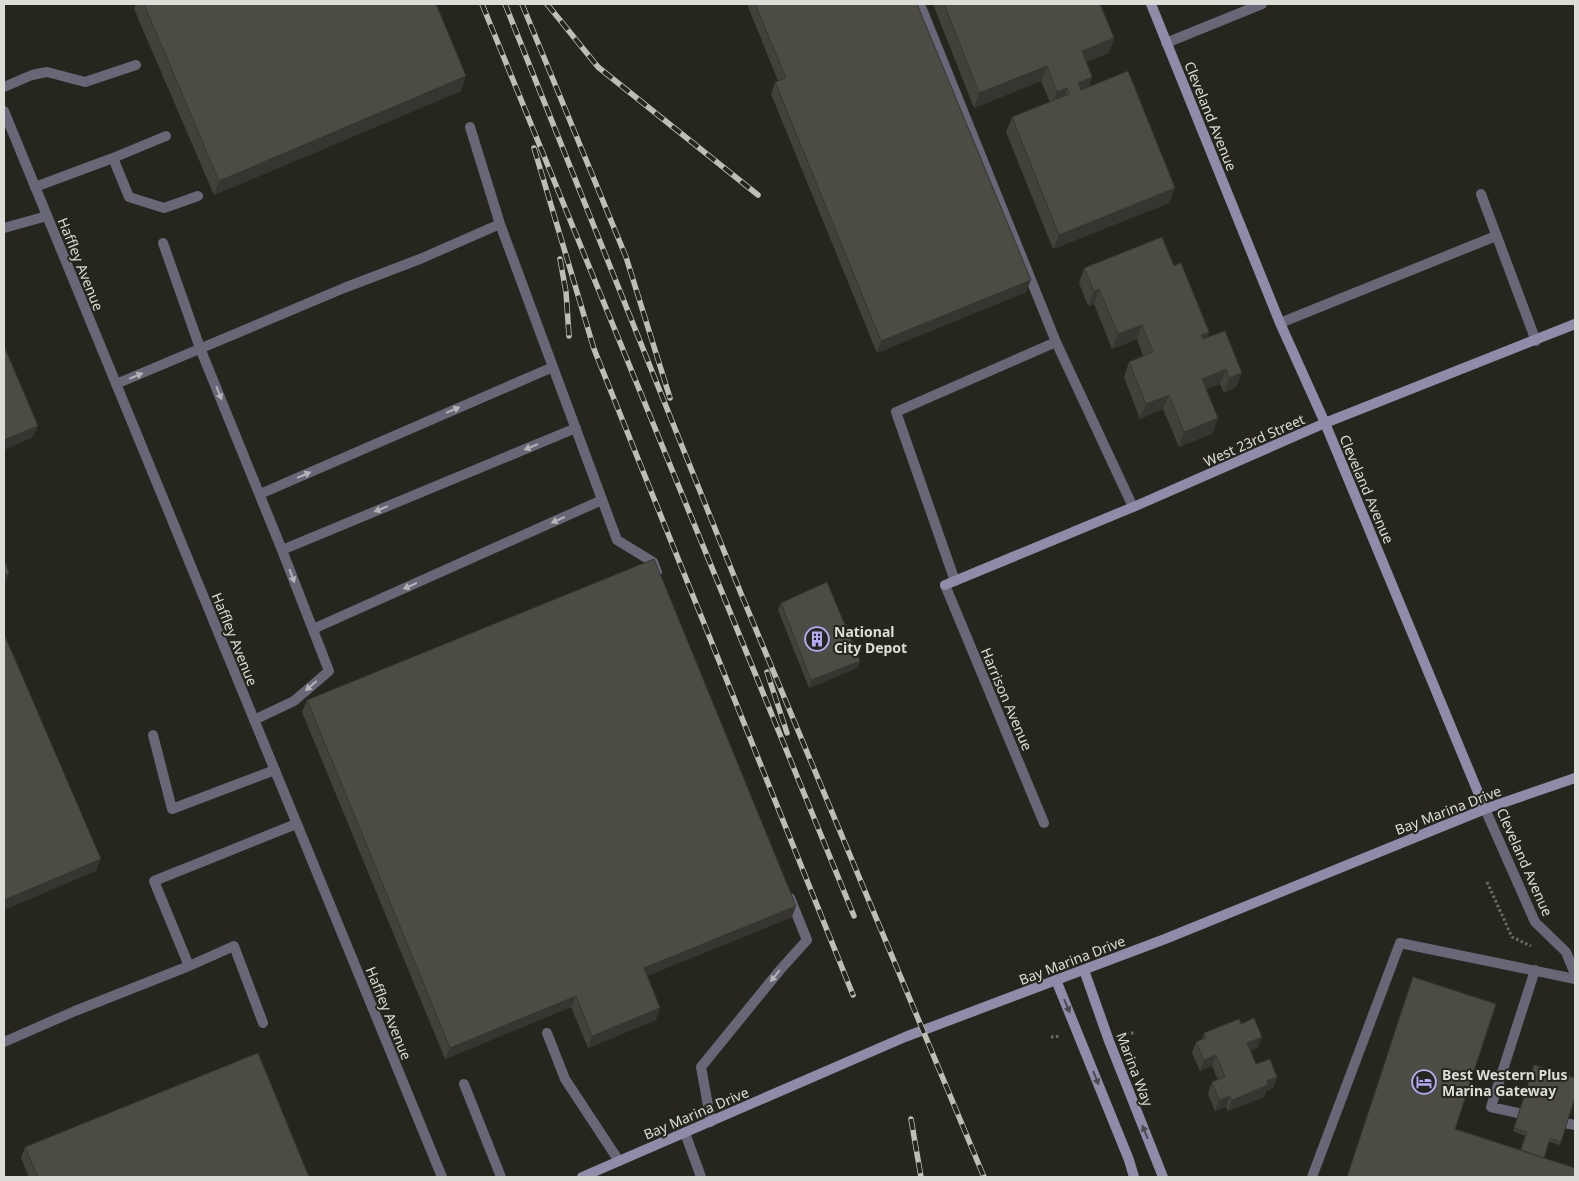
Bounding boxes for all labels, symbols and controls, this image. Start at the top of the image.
street label: Cleveland Avenue [1180,58,1242,174]
street label: Haffley Avenue [54,215,108,314]
one-way arrow [129,371,143,379]
one-way arrow [215,386,223,400]
one-way arrow [446,406,460,414]
street label: West 23rd Street [1200,409,1308,471]
street label: Cleveland Avenue [1335,432,1399,546]
one-way arrow [524,443,538,451]
one-way arrow [297,470,311,478]
one-way arrow [374,505,388,513]
one-way arrow [551,516,565,524]
one-way arrow [289,569,296,584]
one-way arrow [403,582,417,590]
street label: Haffley Avenue [208,590,262,689]
place label: National City Depot [834,622,907,657]
building icon: National City Depot [804,626,830,652]
street label: Harrison Avenue [977,645,1037,753]
one-way arrow [305,681,318,692]
street label: Bay Marina Drive [1392,781,1504,839]
street label: Cleveland Avenue [1493,805,1557,919]
street label: Bay Marina Drive [1016,931,1128,989]
street label: Haffley Avenue [362,964,416,1063]
one-way arrow [769,969,780,982]
one-way arrow [1063,999,1071,1013]
street label: Marina Way [1112,1029,1158,1110]
place label: Best Western Plus Marina Gateway [1442,1065,1567,1100]
hotel icon: Best Western Plus Marina Gateway [1411,1069,1437,1095]
one-way arrow [1092,1071,1100,1086]
street label: Bay Marina Drive [641,1082,752,1144]
one-way arrow [1141,1124,1149,1139]

